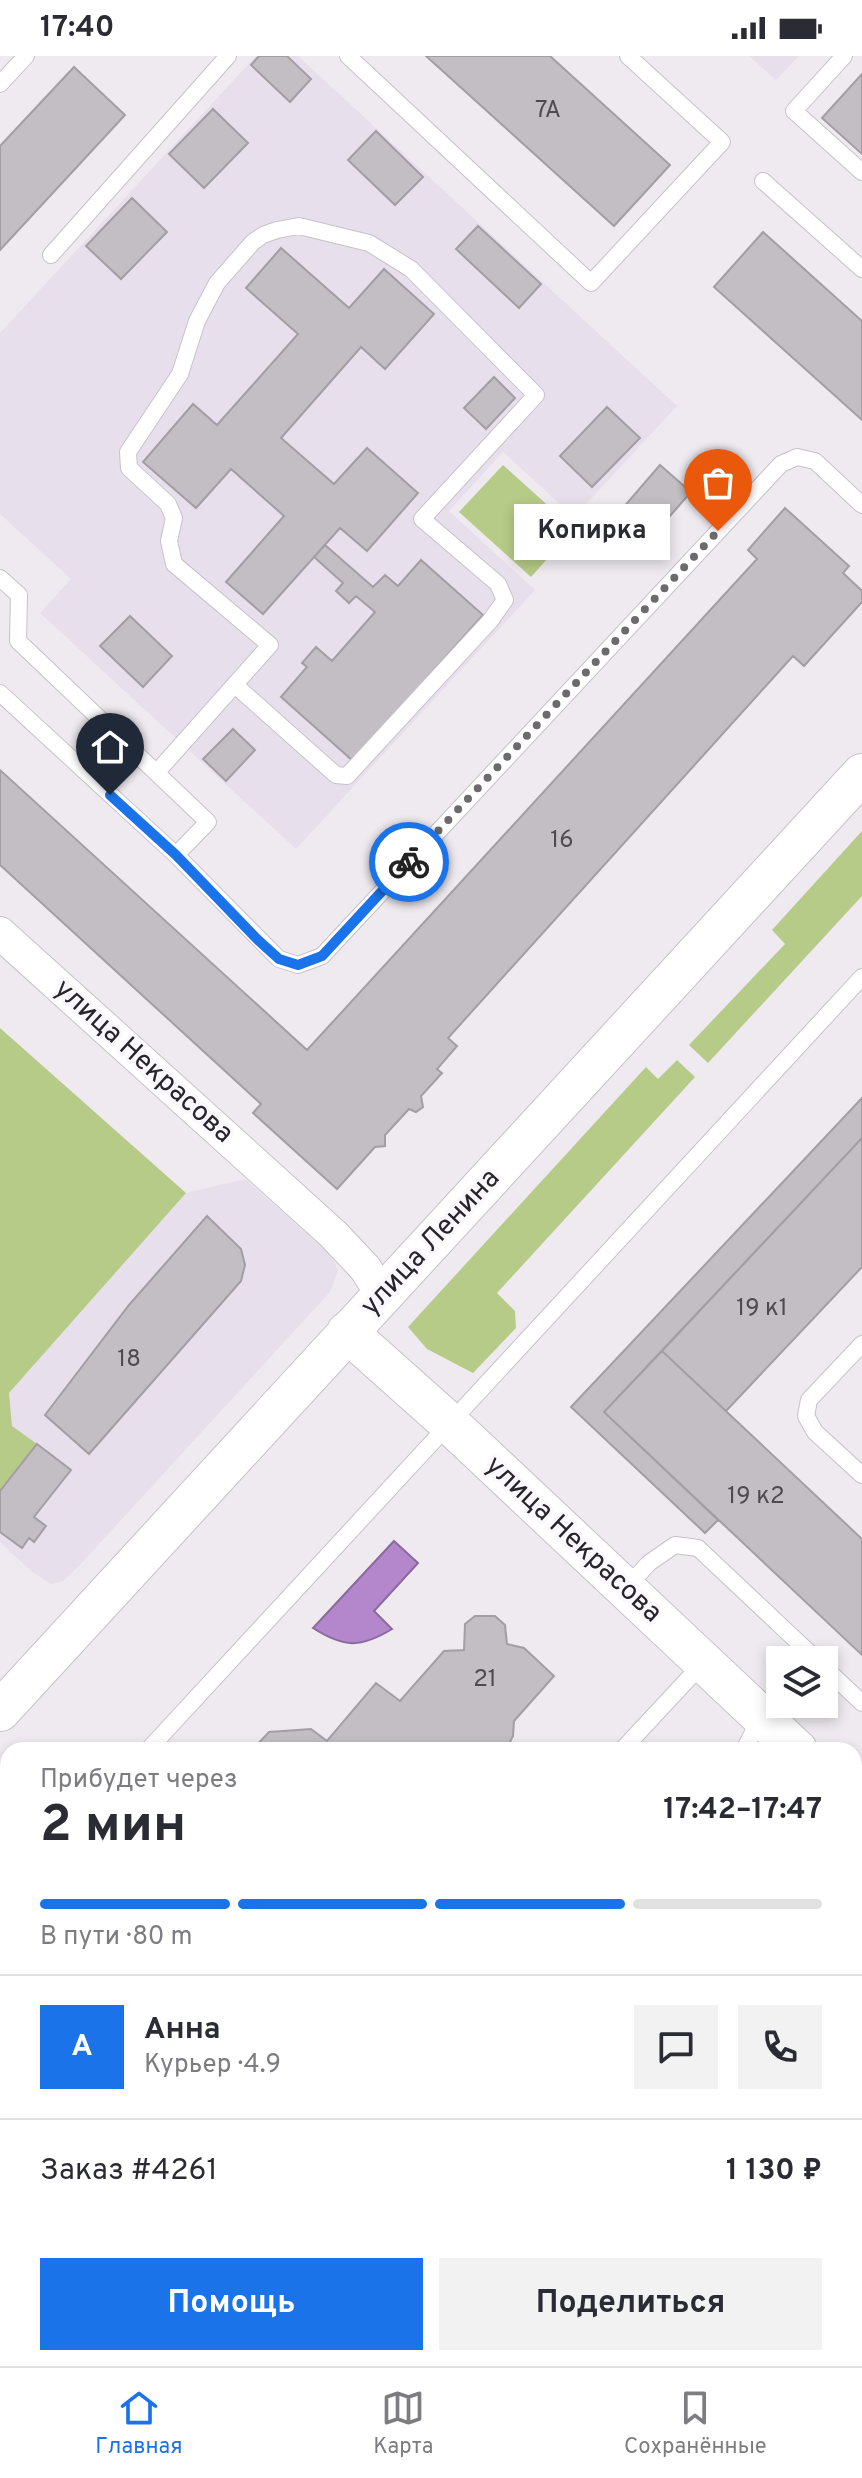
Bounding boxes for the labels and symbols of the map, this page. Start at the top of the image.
house number: 7А [535,96,561,126]
pin [684,449,752,531]
callout: Копирка [514,503,670,559]
pin [76,713,144,795]
courier [369,822,449,902]
house number: 16 [550,826,574,856]
street label: улица Некрасова [46,972,240,1152]
street label: улица Ленина [353,1162,509,1324]
house number: 19 к1 [736,1294,788,1324]
house number: 18 [117,1345,141,1375]
street label: улица Некрасова [477,1449,669,1631]
house number: 19 к2 [727,1482,785,1512]
house number: 21 [473,1665,497,1695]

